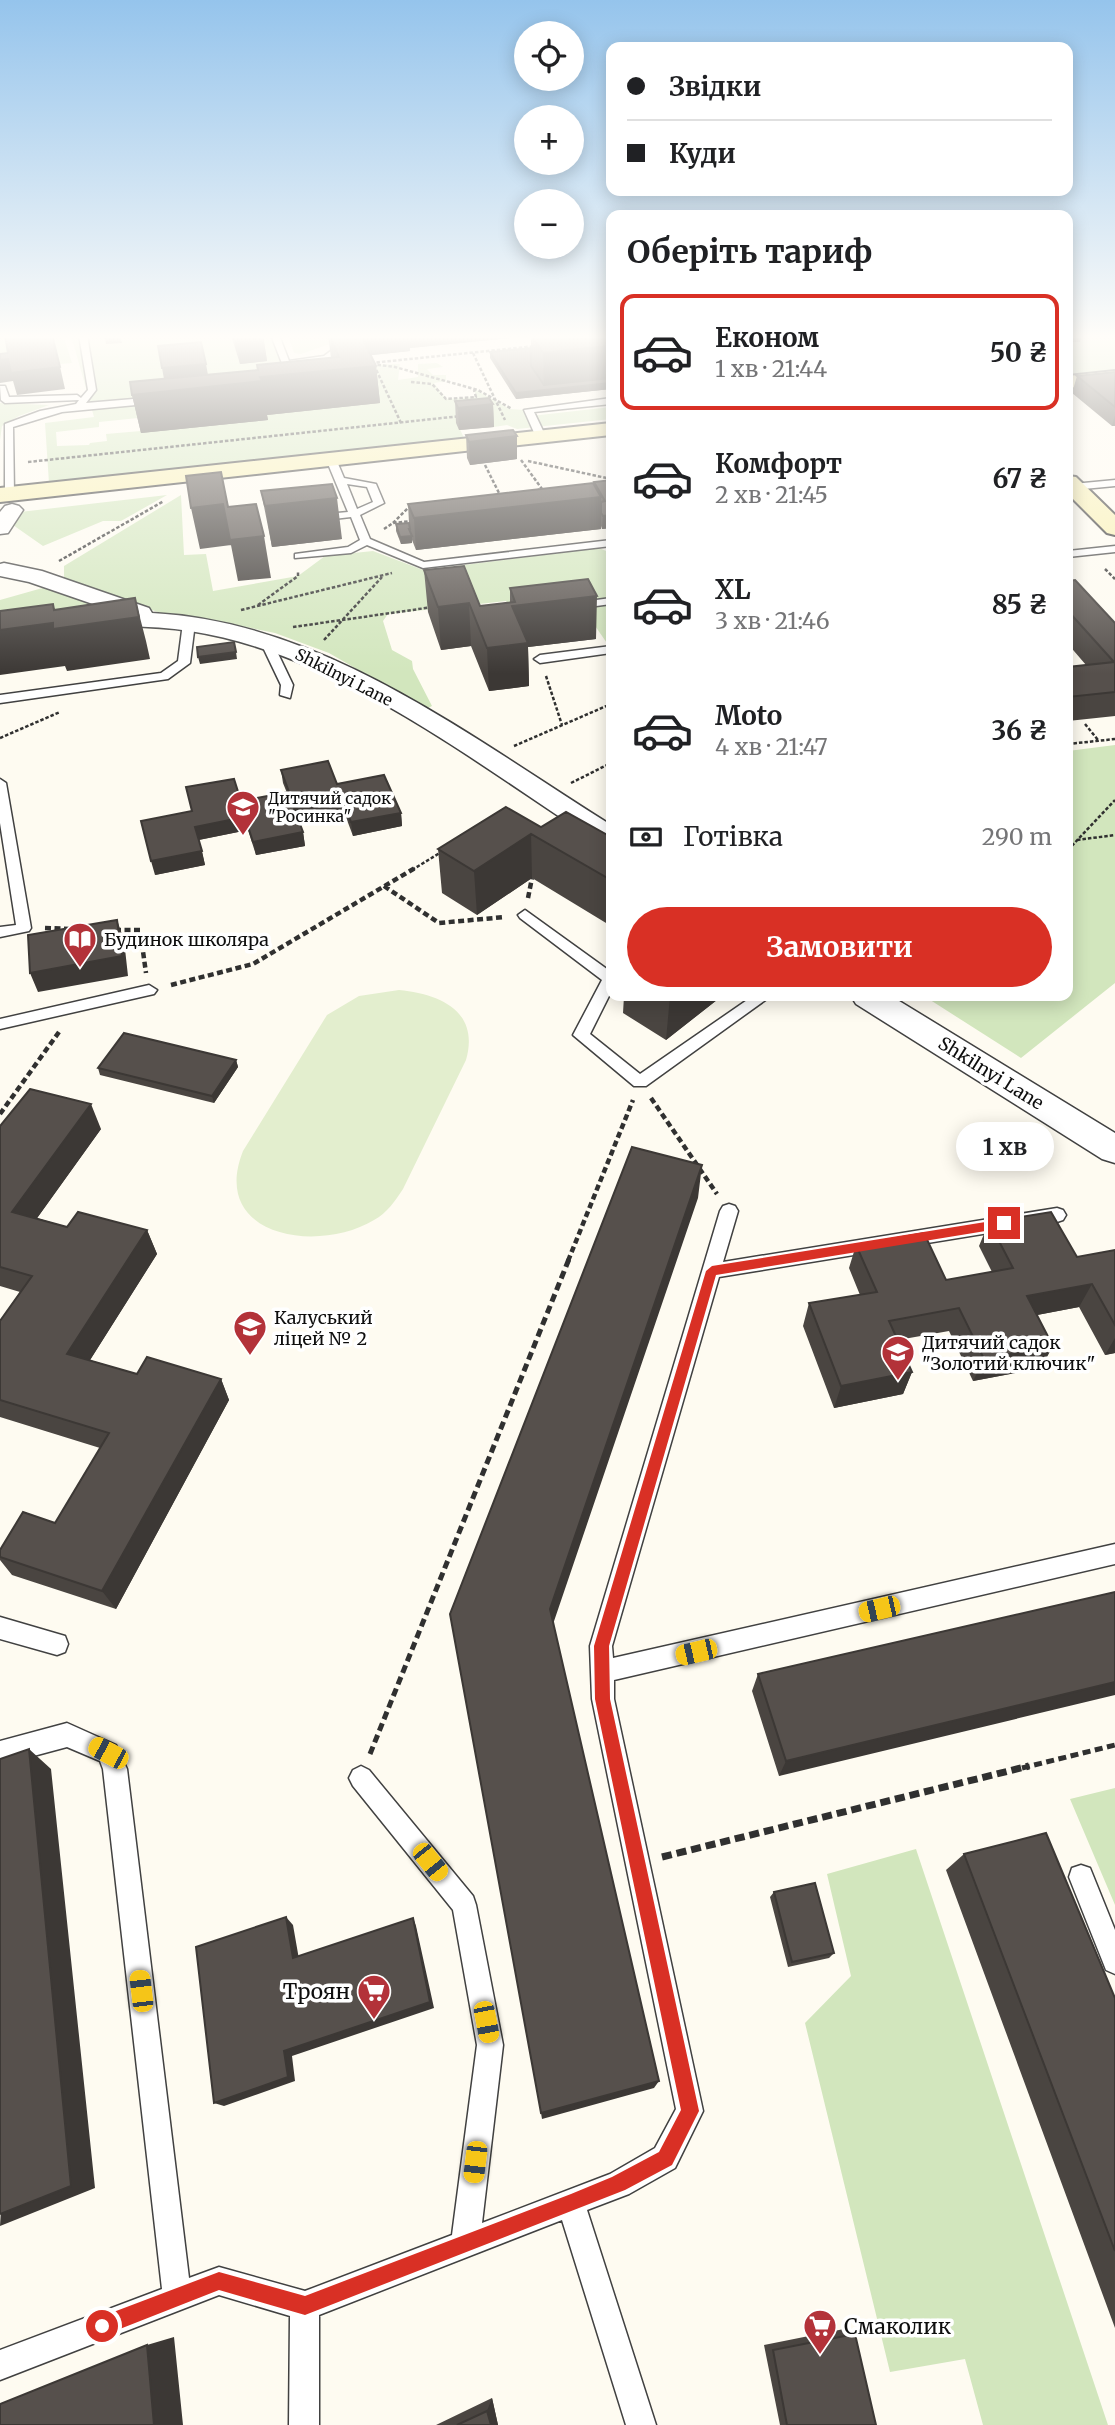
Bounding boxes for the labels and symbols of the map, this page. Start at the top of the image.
street label: Shkilnyi Lane [292,644,396,710]
school or university icon: Дитячий садок "Росинка" [224,788,262,837]
place label: Дитячий садок "Росинка" [268,788,391,826]
library icon: Будинок школяра [61,920,99,969]
place label: Будинок школяра [104,928,269,951]
street label: Shkilnyi Lane [934,1031,1048,1115]
callout: 1 хв [955,1122,1053,1170]
route end [988,1207,1020,1239]
place label: Калуський ліцей № 2 [274,1306,373,1350]
school or university icon: Калуський ліцей № 2 [231,1308,269,1357]
place label: Дитячий садок "Золотий ключик" [922,1331,1095,1375]
school or university icon: Дитячий садок "Золотий ключик" [879,1333,917,1382]
car [857,1594,902,1624]
car [674,1637,719,1667]
car [85,1734,132,1772]
car [409,1839,452,1885]
car [129,1969,154,2013]
supermarket icon: Троян [355,1972,393,2021]
place label: Троян [283,1978,350,2005]
car [472,1999,501,2045]
car [463,2140,488,2184]
supermarket icon: Смаколик [801,2307,839,2356]
route start [86,2310,118,2342]
place label: Смаколик [844,2313,951,2340]

